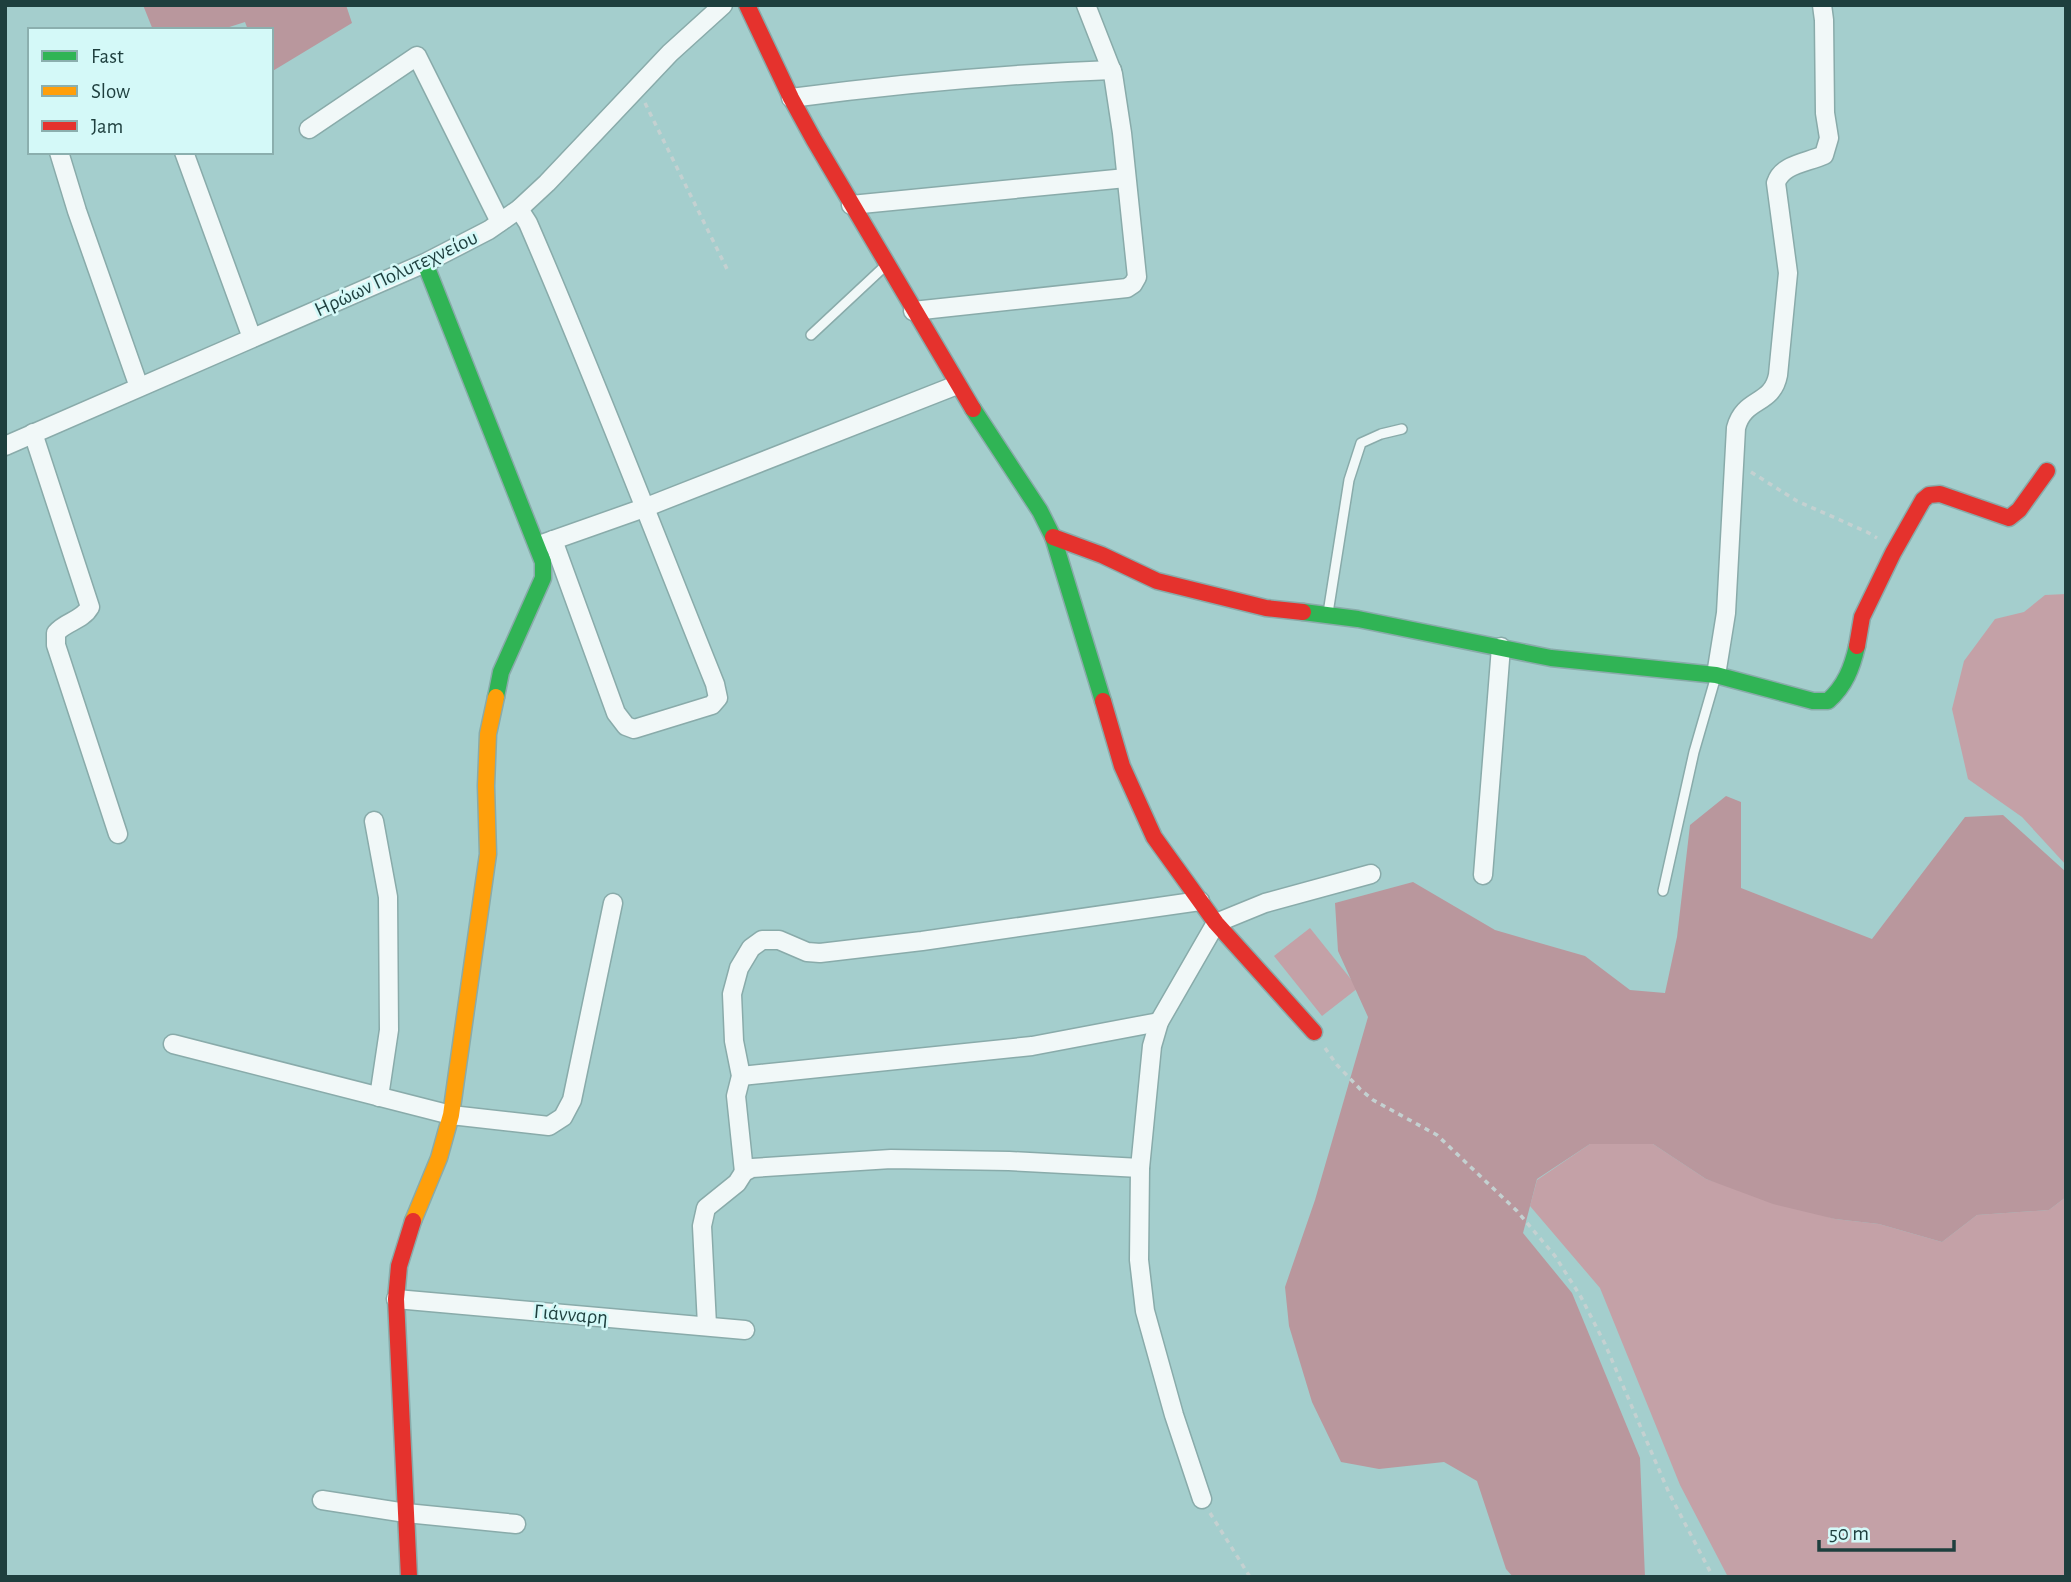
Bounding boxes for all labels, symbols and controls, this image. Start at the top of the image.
legend [28,28,273,154]
text: Fast [91,46,124,67]
text: Slow [91,81,130,102]
text: Jam [91,116,123,137]
street label: Ηρώων Πολυτεχνείου [311,226,481,320]
street label: Γιάνναρη [533,1301,609,1328]
scale bar [1819,1508,1954,1552]
text: 50 m [1829,1523,1869,1544]

